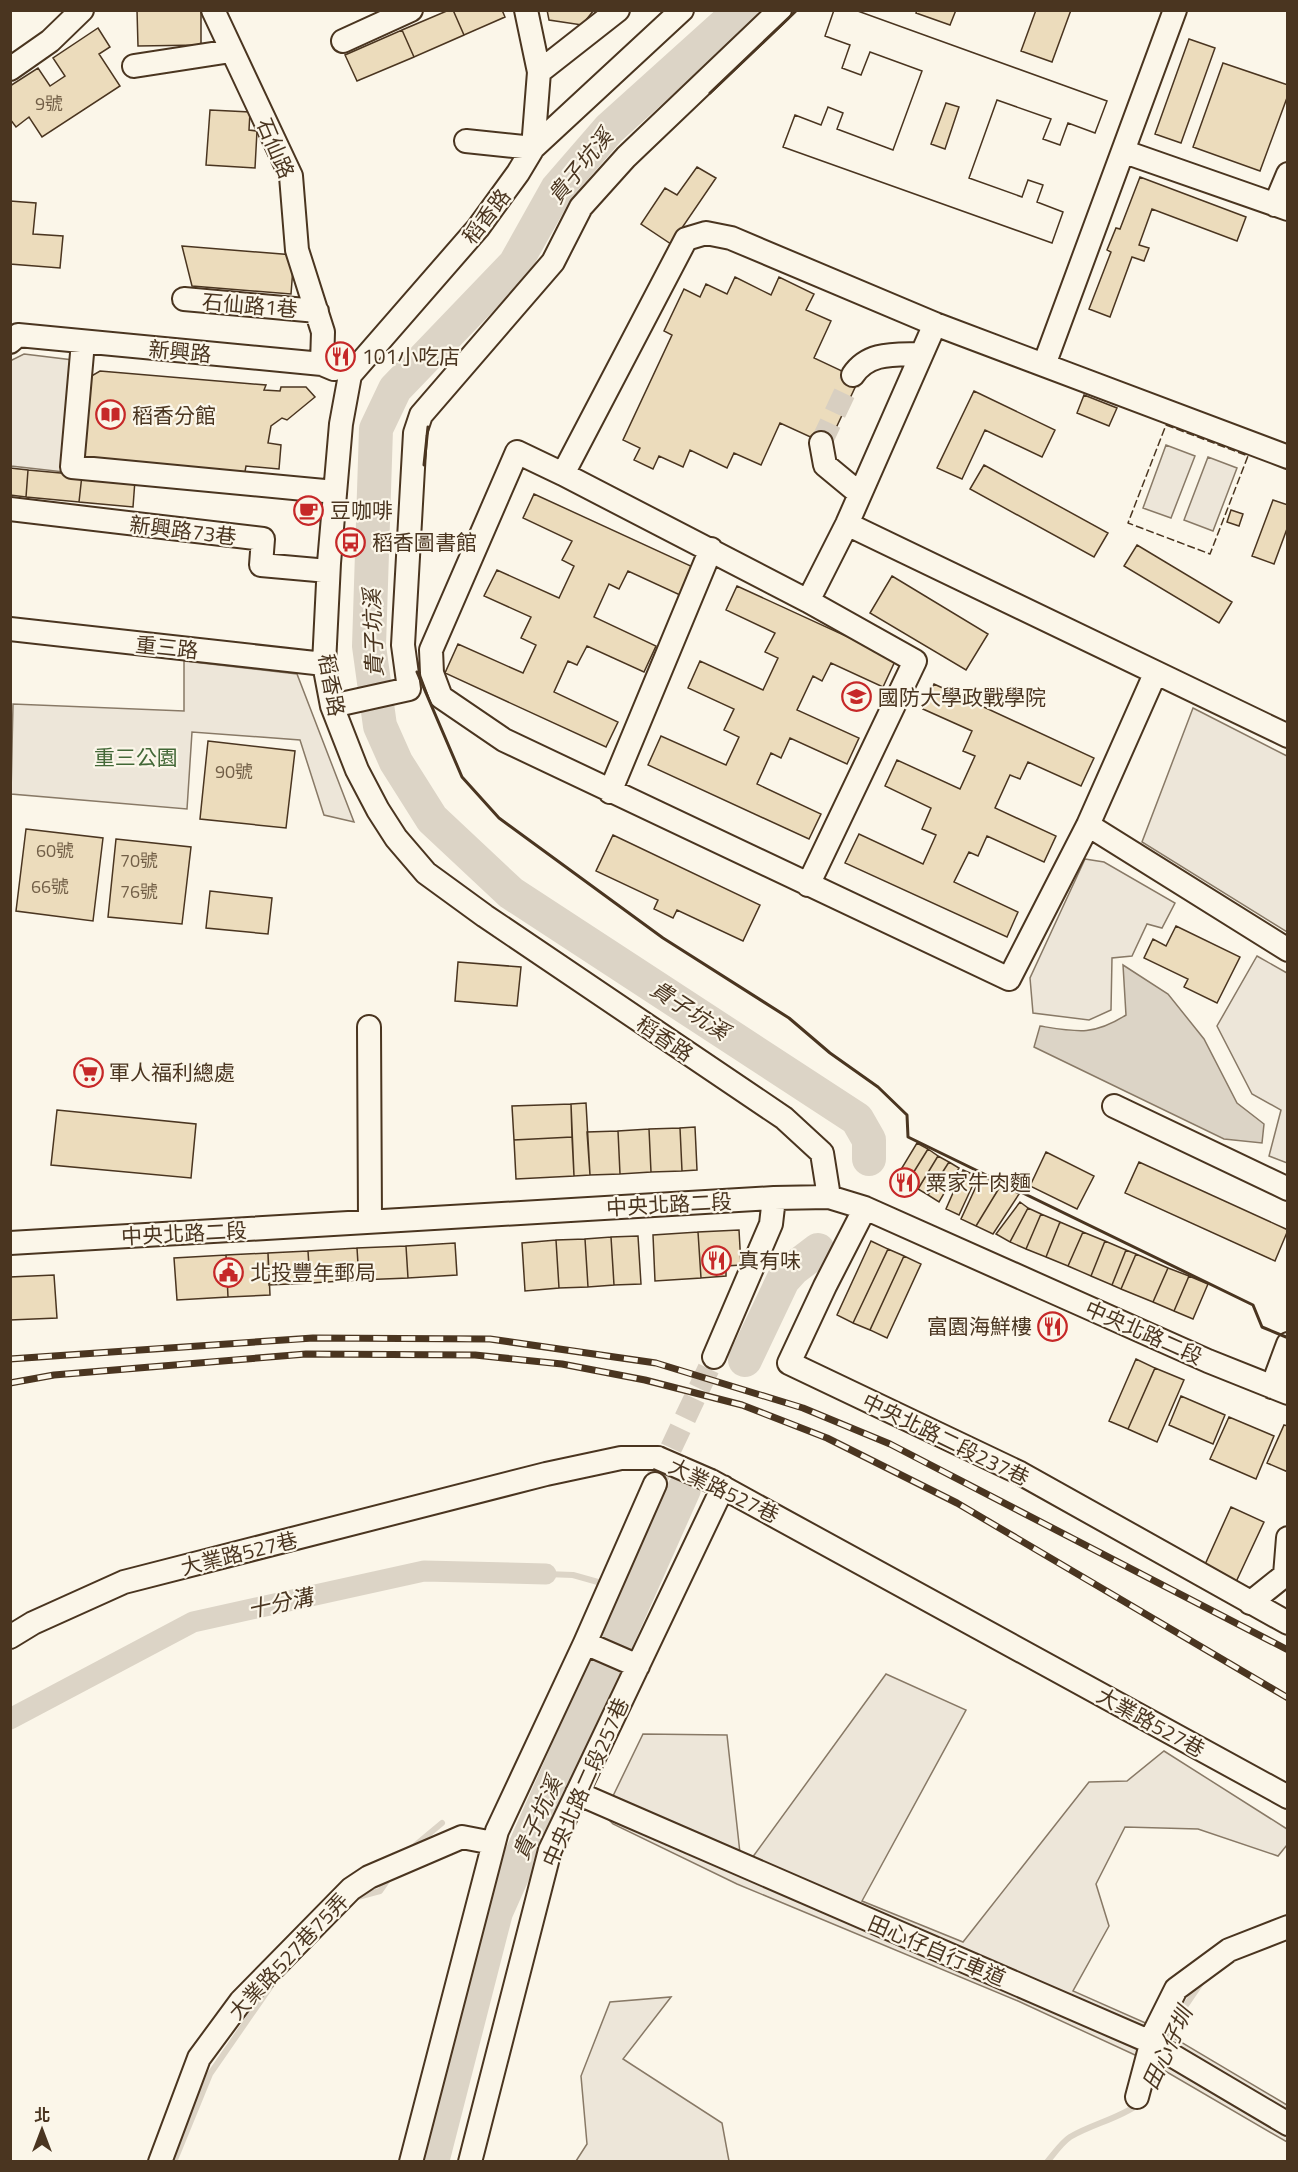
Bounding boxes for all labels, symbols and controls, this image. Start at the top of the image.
house number: 9號 [35,90,63,117]
street label: 石仙路 [249,113,303,183]
water label: 貴子坑溪 [539,119,623,211]
street label: 稻香路 [454,181,518,251]
street label: 石仙路1巷 [201,285,299,325]
street label: 新興路 [147,332,213,370]
restaurant icon: 101小吃店 [325,340,357,372]
place label: 101小吃店 [362,340,460,372]
library icon: 稻香分館 [95,399,127,431]
place label: 稻香分館 [132,399,216,431]
cafe icon: 豆咖啡 [293,494,325,526]
place label: 豆咖啡 [330,494,393,526]
street label: 新興路73巷 [128,508,238,552]
bus stop icon: 稻香圖書館 [335,526,367,558]
place label: 稻香圖書館 [372,526,477,558]
water label: 貴子坑溪 [354,585,392,678]
street label: 重三路 [134,628,200,666]
street label: 稻香路 [311,651,353,719]
school or university icon: 國防大學政戰學院 [841,681,873,713]
place label: 國防大學政戰學院 [878,681,1046,713]
park label: 重三公園 [94,741,178,773]
house number: 90號 [215,758,253,785]
house number: 60號 [36,837,74,864]
house number: 70號 [120,847,158,874]
house number: 66號 [31,873,69,900]
house number: 76號 [120,878,158,905]
water label: 貴子坑溪 [644,972,739,1050]
street label: 稻香路 [630,1007,700,1069]
supermarket icon: 軍人福利總處 [72,1056,104,1088]
place label: 軍人福利總處 [109,1056,235,1088]
restaurant icon: 粟家牛肉麵 [889,1166,921,1198]
place label: 粟家牛肉麵 [926,1166,1031,1198]
street label: 中央北路二段 [605,1185,733,1223]
street label: 中央北路二段 [120,1214,248,1252]
restaurant icon: 真有味 [701,1244,733,1276]
place label: 真有味 [738,1244,801,1276]
public building icon: 北投豐年郵局 [213,1256,245,1288]
place label: 北投豐年郵局 [250,1256,376,1288]
street label: 中央北路二段 [1080,1292,1208,1372]
place label: 富園海鮮樓 [927,1310,1032,1342]
restaurant icon: 富園海鮮樓 [1037,1310,1069,1342]
street label: 中央北路二段237巷 [857,1385,1035,1493]
street label: 大業路527巷 [663,1449,785,1531]
street label: 大業路527巷 [177,1523,301,1583]
water label: 十分溝 [244,1579,319,1626]
street label: 大業路527巷 [1091,1679,1211,1765]
street label: 中央北路二段257巷 [533,1692,637,1872]
water label: 貴子坑溪 [504,1768,572,1865]
street label: 大業路527巷75弄 [220,1885,356,2027]
street label: 田心仔自行車道 [863,1907,1011,1993]
water label: 田心仔圳 [1133,1998,1202,2095]
north arrow [12,2100,72,2160]
text: 北 [34,2103,50,2127]

